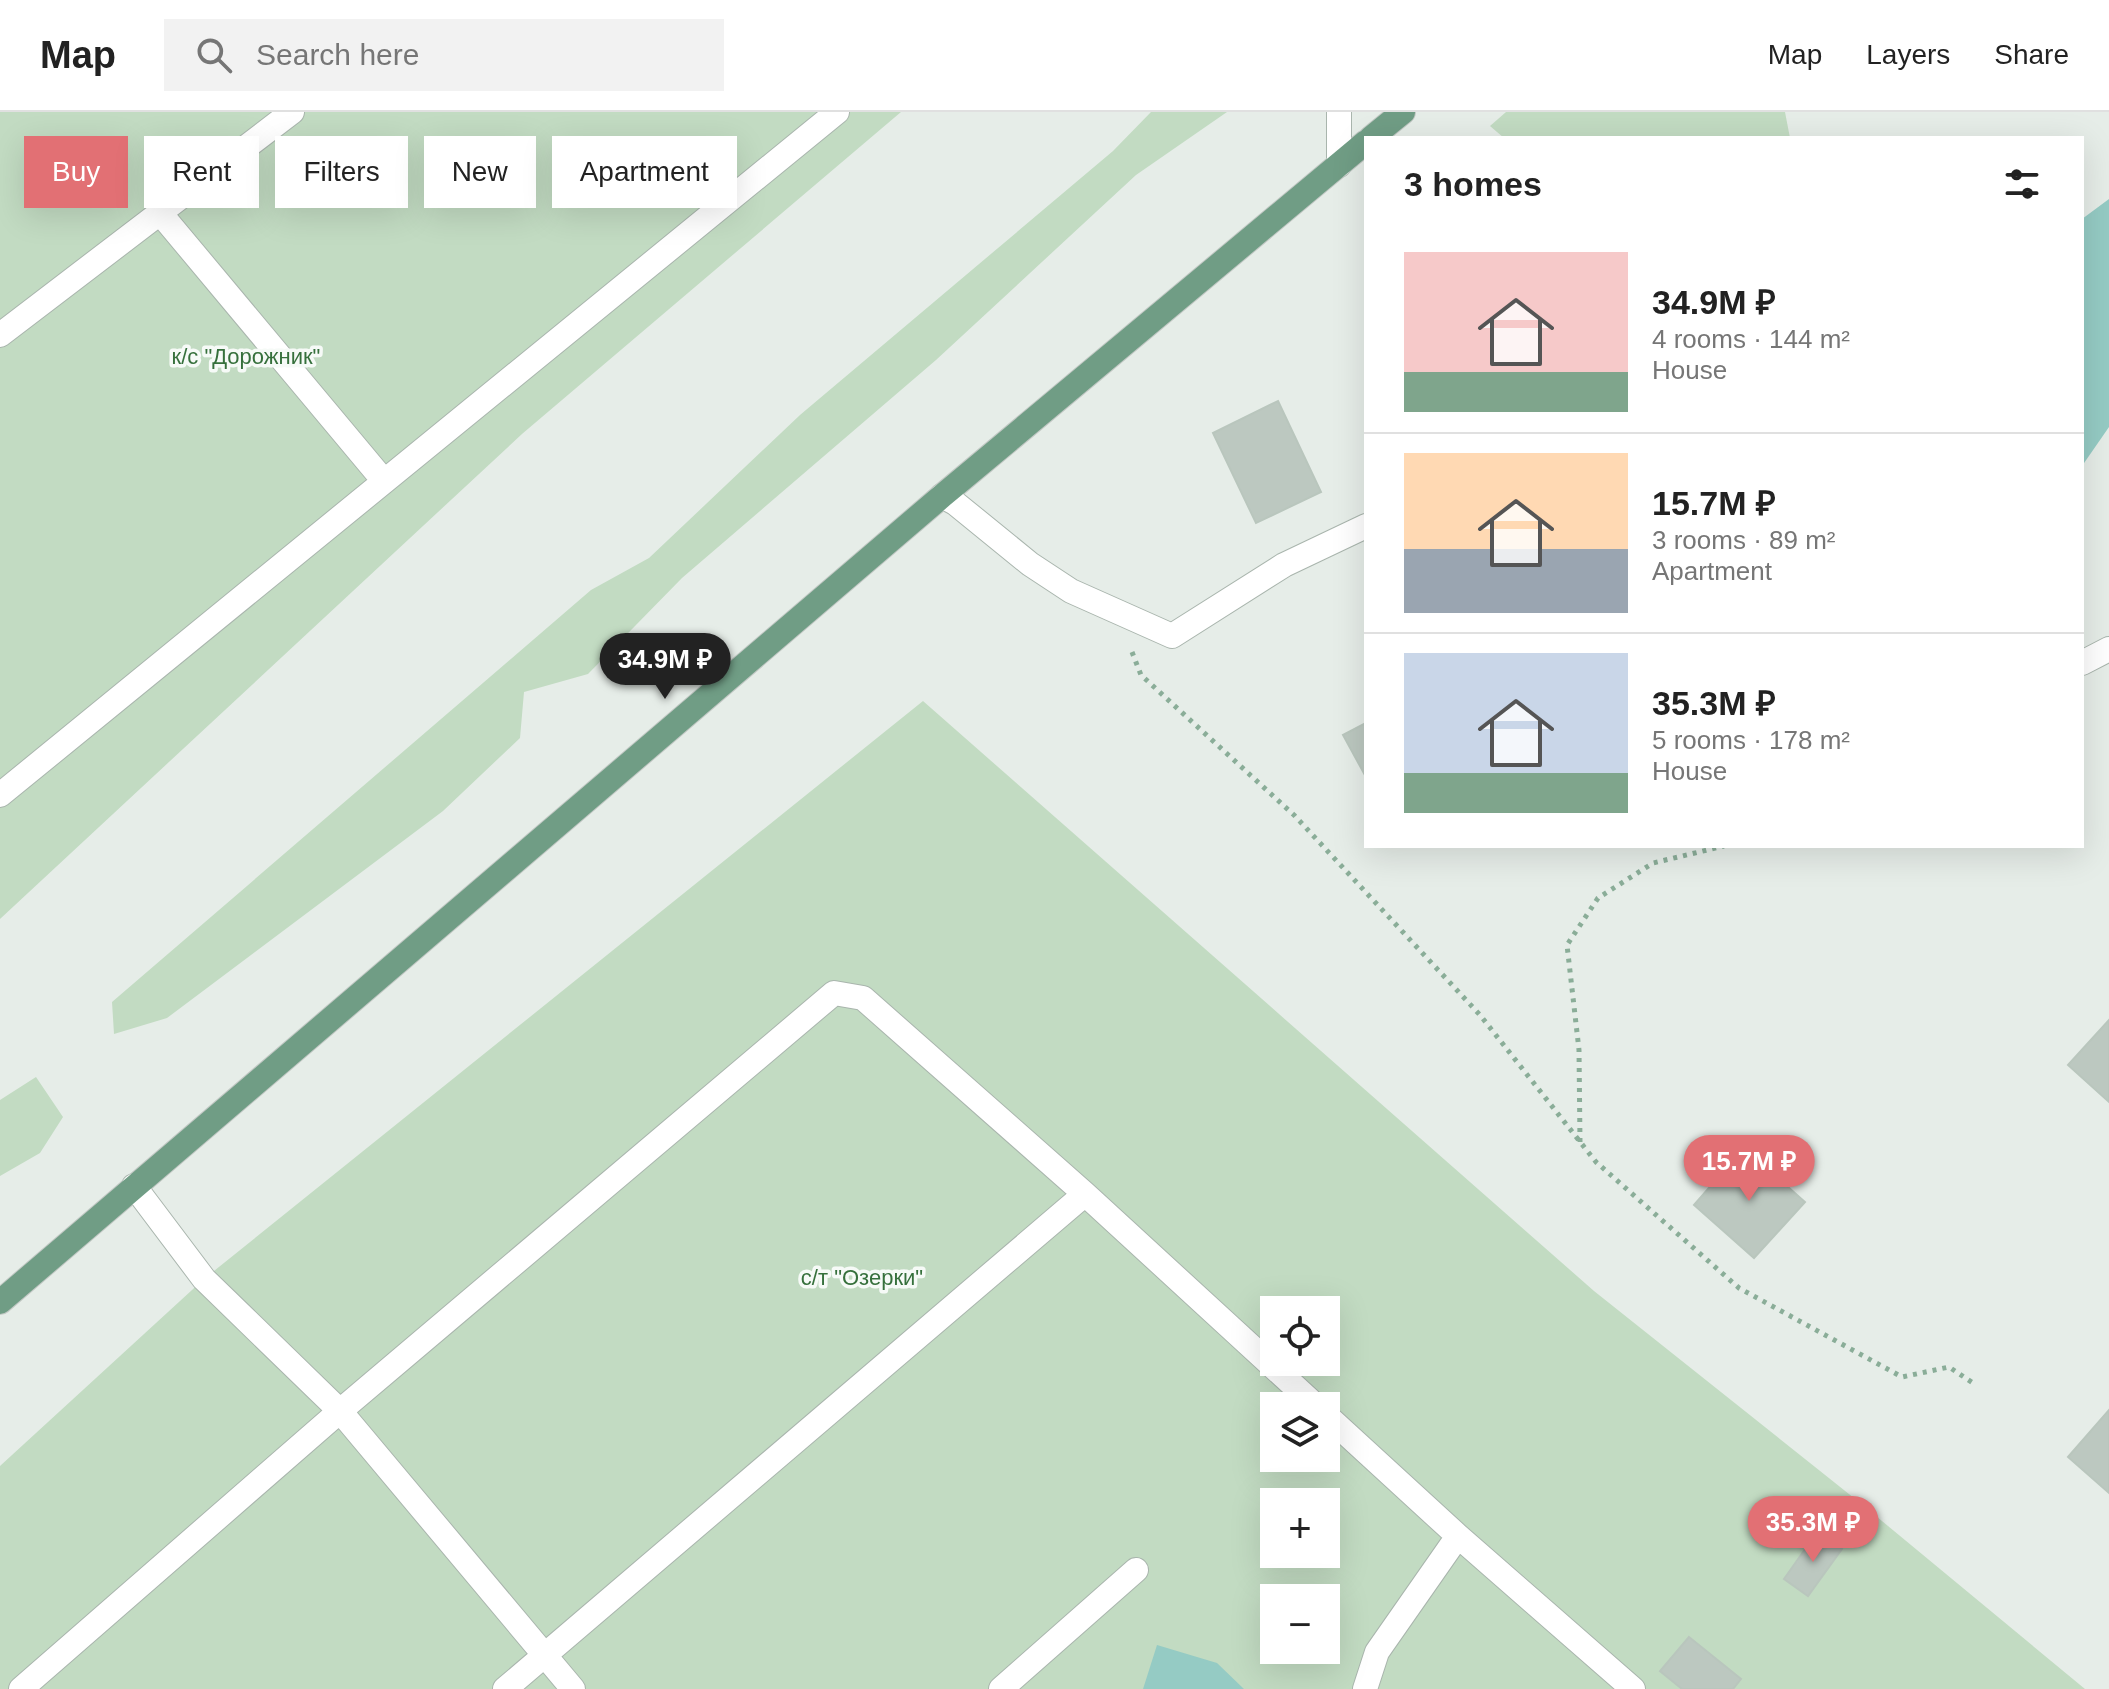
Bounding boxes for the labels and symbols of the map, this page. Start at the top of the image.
park label: к/с "Дорожник" [172,344,320,369]
pin: 34.9M ₽ [591,633,739,701]
pin: 15.7M ₽ [1675,1135,1823,1203]
park label: с/т "Озерки" [801,1265,923,1290]
pin: 35.3M ₽ [1739,1496,1887,1564]

